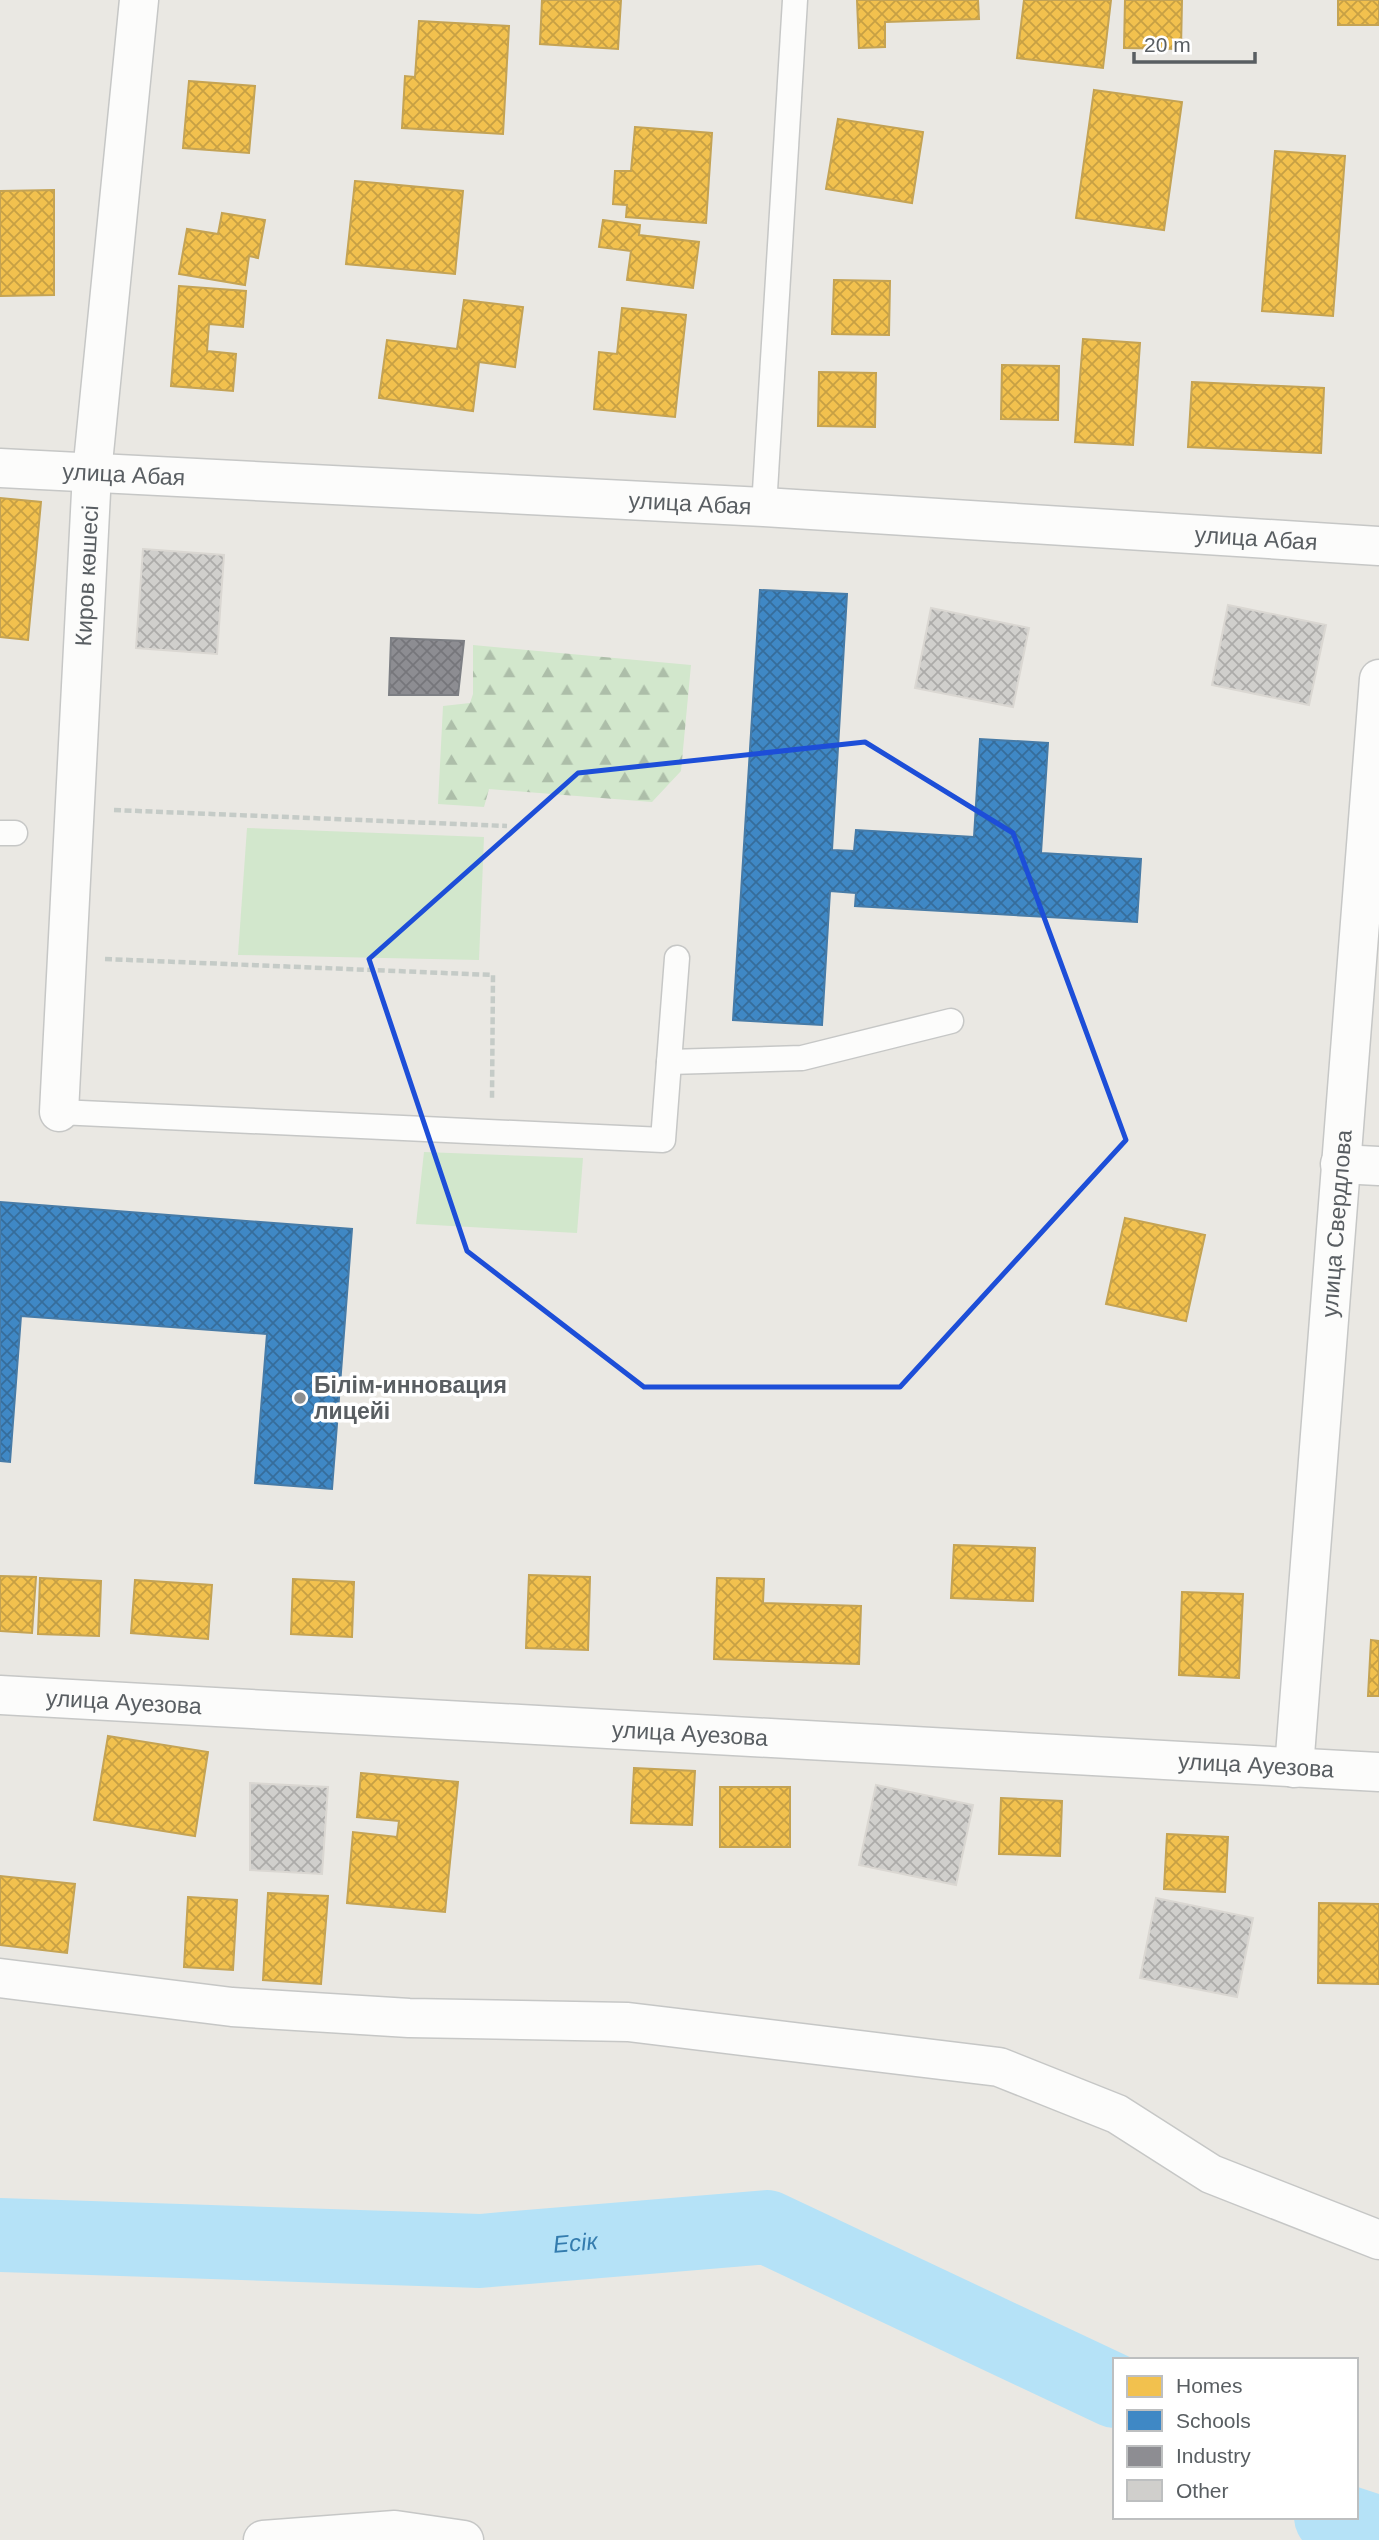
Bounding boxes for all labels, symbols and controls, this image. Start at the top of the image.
scale bar [1134,21,1255,65]
text: 20 m [1144,33,1191,56]
street label: улица Абая [62,458,186,490]
street label: улица Абая [628,487,752,519]
street label: Киров көшесі [70,505,103,647]
street label: улица Абая [1194,521,1318,555]
street label: улица Свердлова [1316,1129,1357,1318]
place label: Білім-инновация лицейі [314,1372,507,1424]
marker: Білім-инновация лицейі [292,1390,308,1406]
street label: улица Ауезова [45,1685,203,1719]
street label: улица Ауезова [611,1716,769,1751]
street label: улица Ауезова [1177,1748,1335,1782]
water label: Есік [552,2227,600,2258]
legend [1113,2358,1358,2519]
text: Homes [1176,2374,1243,2397]
text: Schools [1176,2409,1251,2432]
text: Industry [1176,2444,1251,2467]
text: Other [1176,2479,1229,2502]

